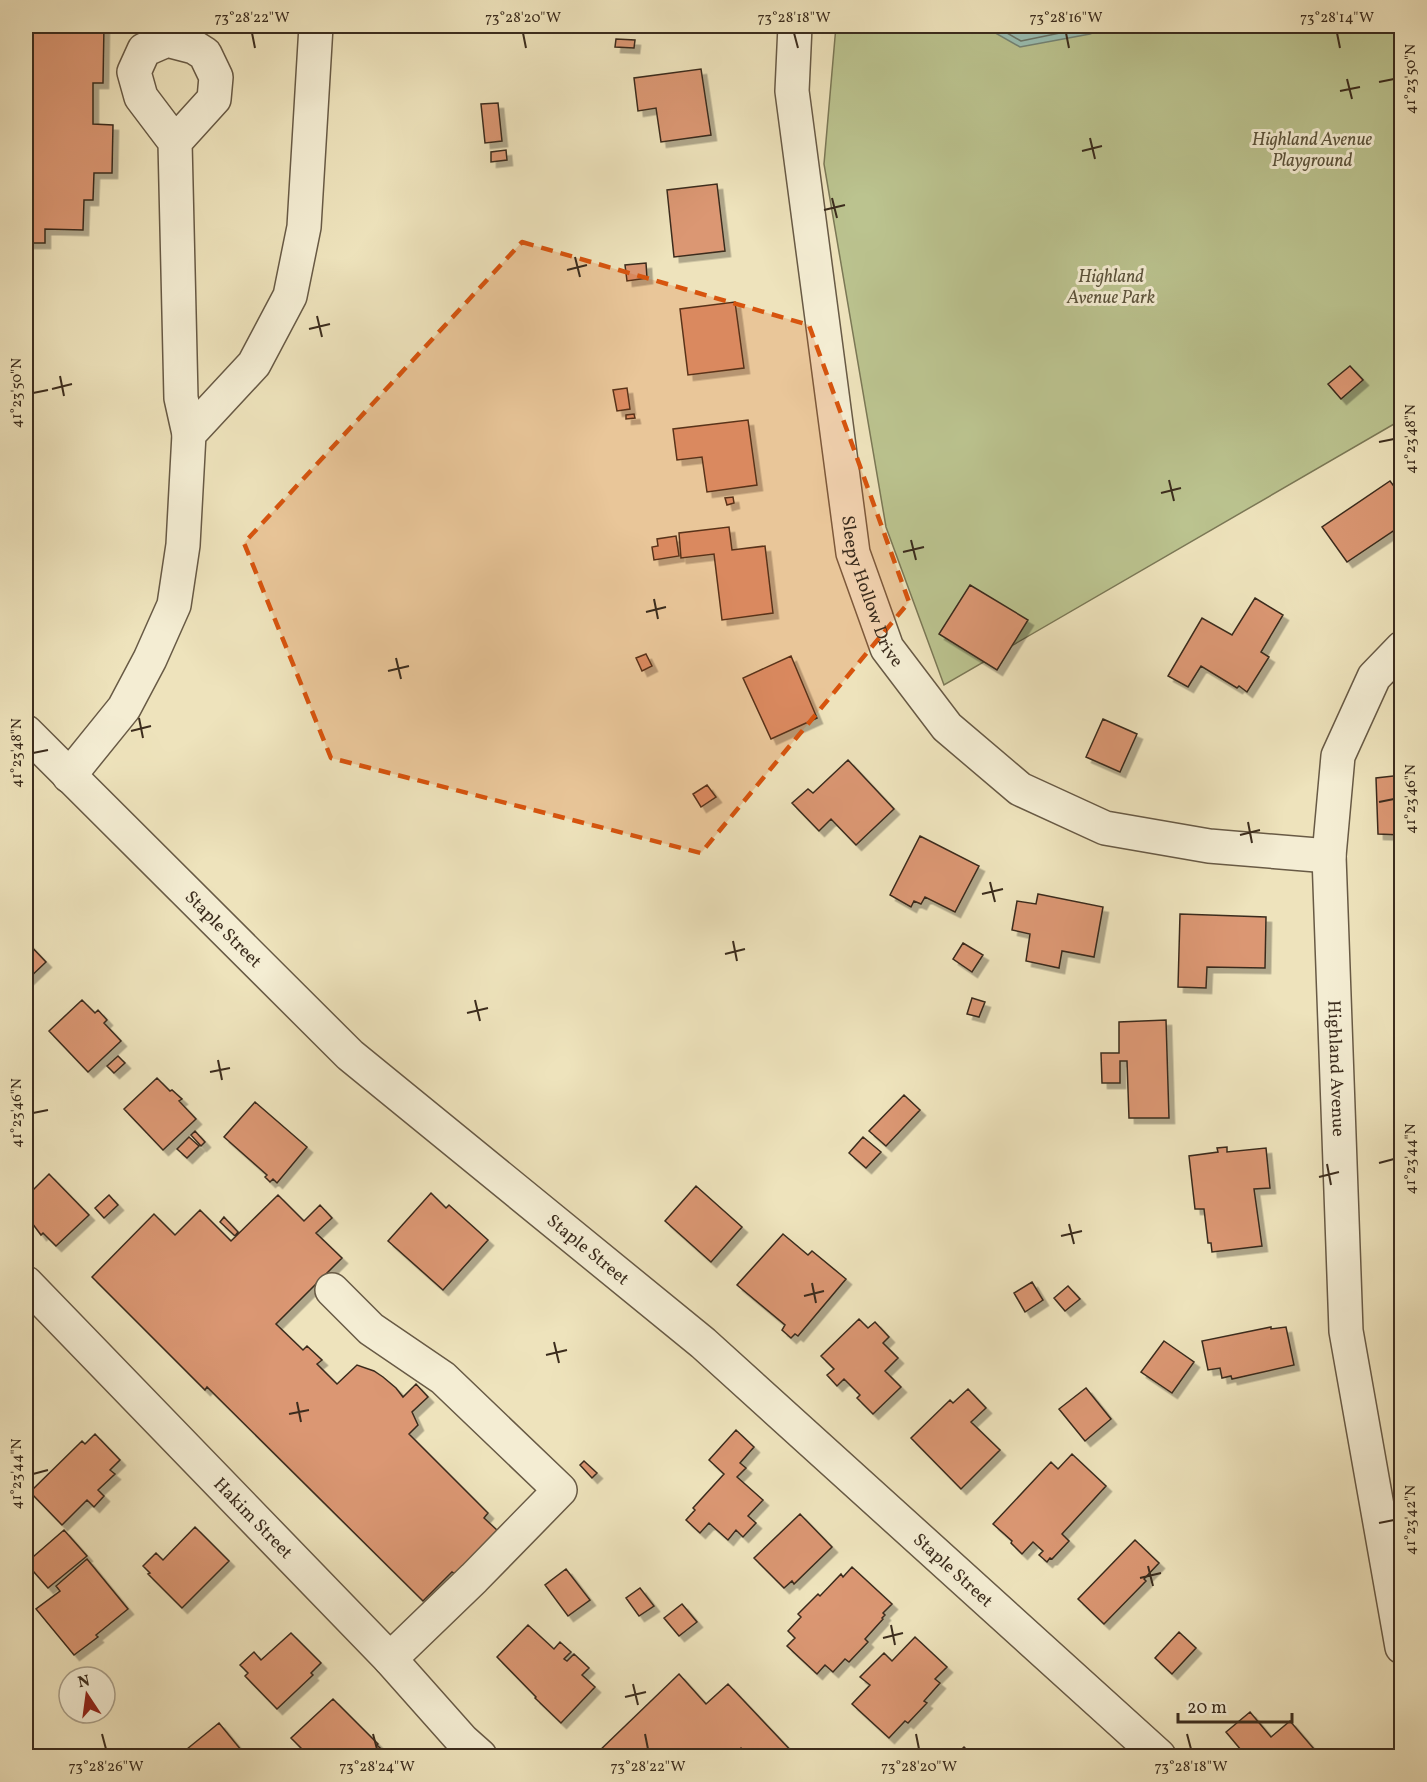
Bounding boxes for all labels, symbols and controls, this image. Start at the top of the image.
text: 73°28'22"W [214,8,290,29]
text: 73°28'20"W [485,8,561,29]
text: 73°28'18"W [757,8,831,29]
text: 73°28'16"W [1030,8,1102,29]
text: 73°28'14"W [1300,8,1374,29]
text: 41°23'50"N [1401,44,1422,114]
park label: Highland Avenue Playground [1252,128,1373,174]
park label: Highland Avenue Park [1066,265,1155,311]
text: 41°23'50"N [7,358,28,428]
text: 41°23'48"N [1401,404,1422,474]
street label: Sleepy Hollow Drive [834,514,908,673]
text: 41°23'48"N [7,718,28,788]
text: 41°23'46"N [1401,764,1422,834]
street label: Staple Street [178,886,267,974]
street label: Highland Avenue [1320,1000,1350,1137]
text: 41°23'46"N [7,1078,28,1148]
text: 41°23'44"N [1401,1123,1422,1195]
street label: Staple Street [541,1209,634,1292]
text: 41°23'44"N [7,1438,28,1510]
street label: Hakim Street [207,1473,298,1565]
text: 41°23'42"N [1401,1485,1422,1555]
street label: Staple Street [907,1528,998,1614]
north arrow [57,1665,117,1725]
text: N [76,1670,93,1694]
scale bar [1178,1686,1292,1724]
text: 20 m [1187,1696,1227,1721]
text: 73°28'26"W [68,1757,144,1778]
text: 73°28'24"W [339,1757,415,1778]
text: 73°28'22"W [610,1757,686,1778]
text: 73°28'20"W [881,1757,957,1778]
text: 73°28'18"W [1154,1757,1228,1778]

